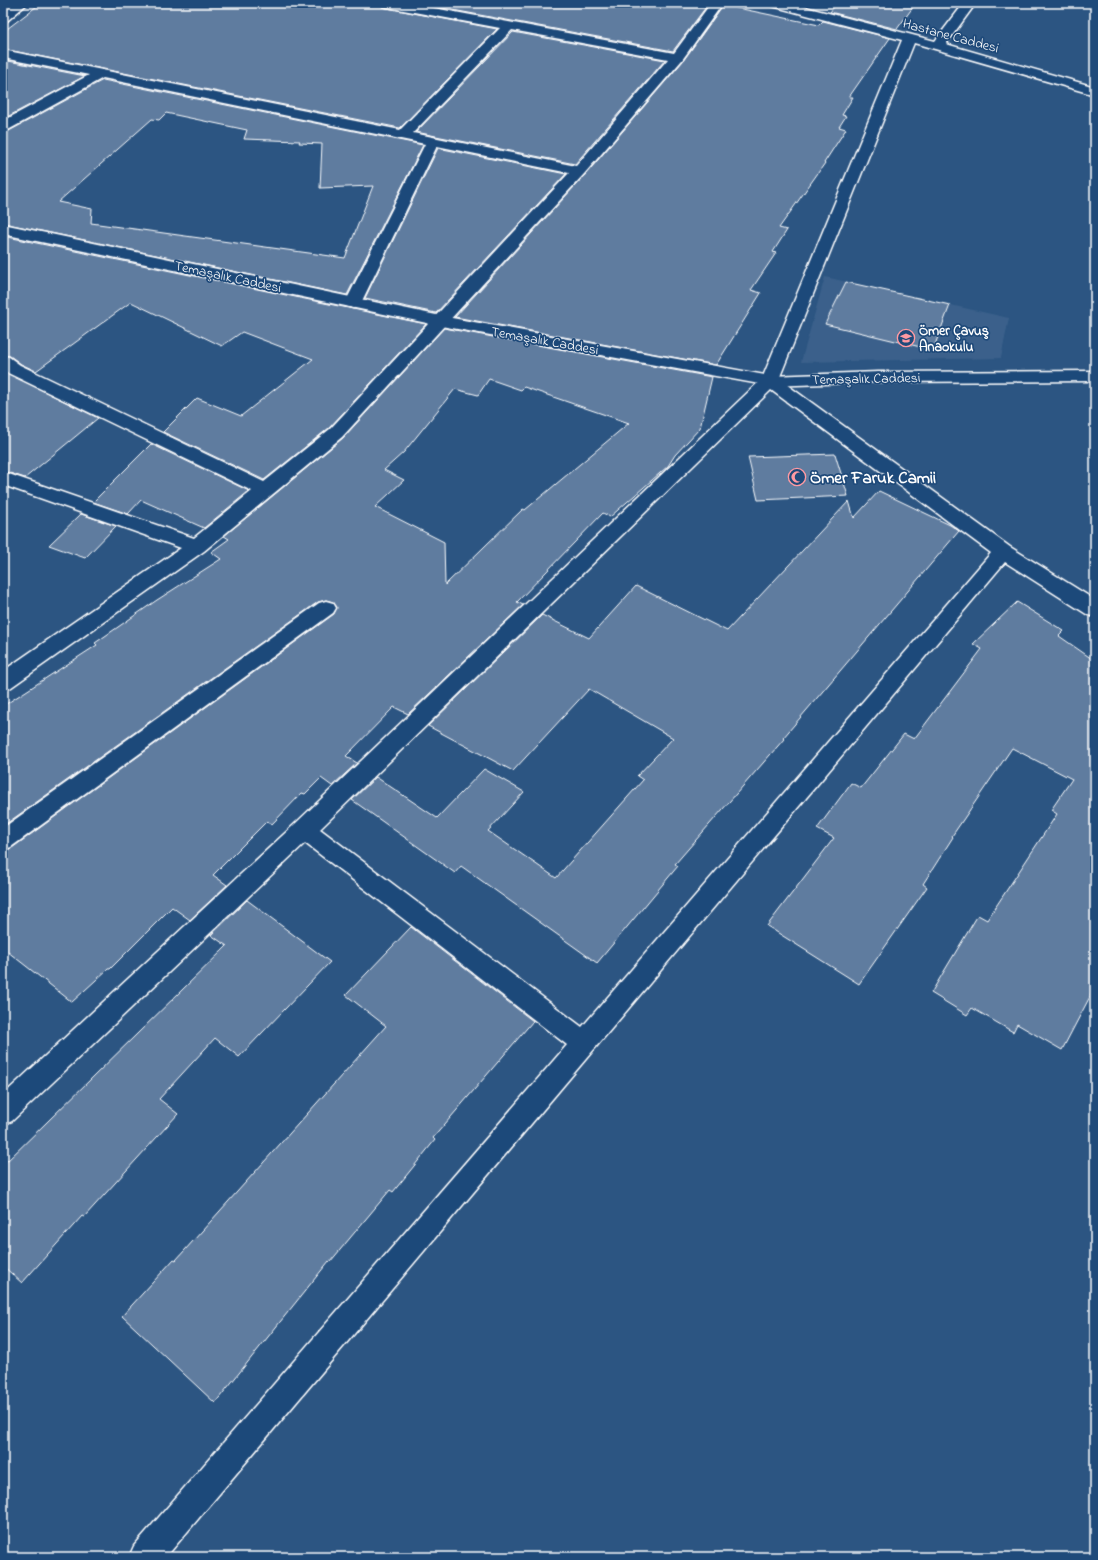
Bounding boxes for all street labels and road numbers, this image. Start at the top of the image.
street label: Hastane Caddesi [900,14,1001,59]
street label: Temaşalık Caddesi [172,256,283,299]
street label: Temaşalık Caddesi [489,322,600,361]
street label: Temaşalık Caddesi [811,368,921,391]

